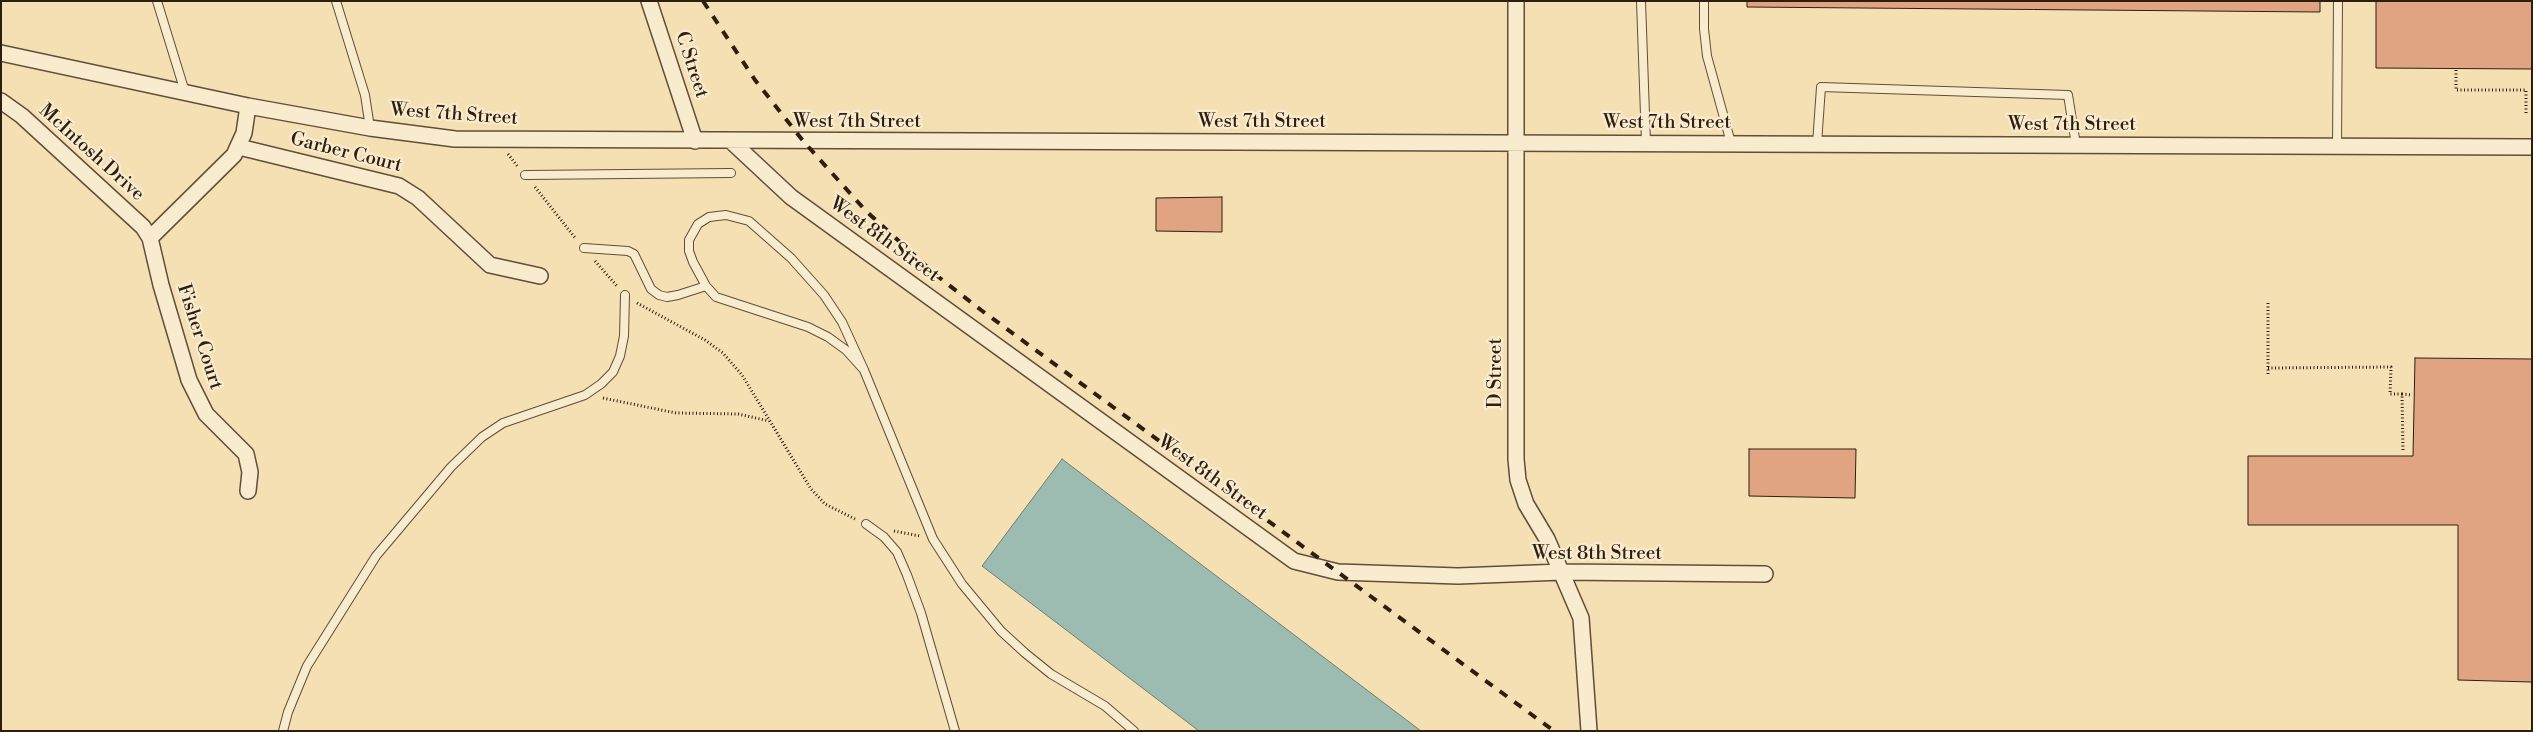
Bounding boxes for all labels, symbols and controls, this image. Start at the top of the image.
street label: C Street [670,29,712,101]
street label: West 7th Street [389,99,519,131]
street label: McIntosh Drive [34,100,148,206]
street label: West 7th Street [793,111,921,133]
street label: West 7th Street [1198,111,1326,133]
street label: West 7th Street [1603,112,1731,134]
street label: West 7th Street [2008,114,2136,136]
street label: Garber Court [288,128,404,178]
street label: West 8th Street [825,193,943,287]
street label: Fisher Court [171,281,227,393]
street label: D Street [1485,338,1507,408]
street label: West 8th Street [1153,431,1271,525]
street label: West 8th Street [1532,543,1662,565]

